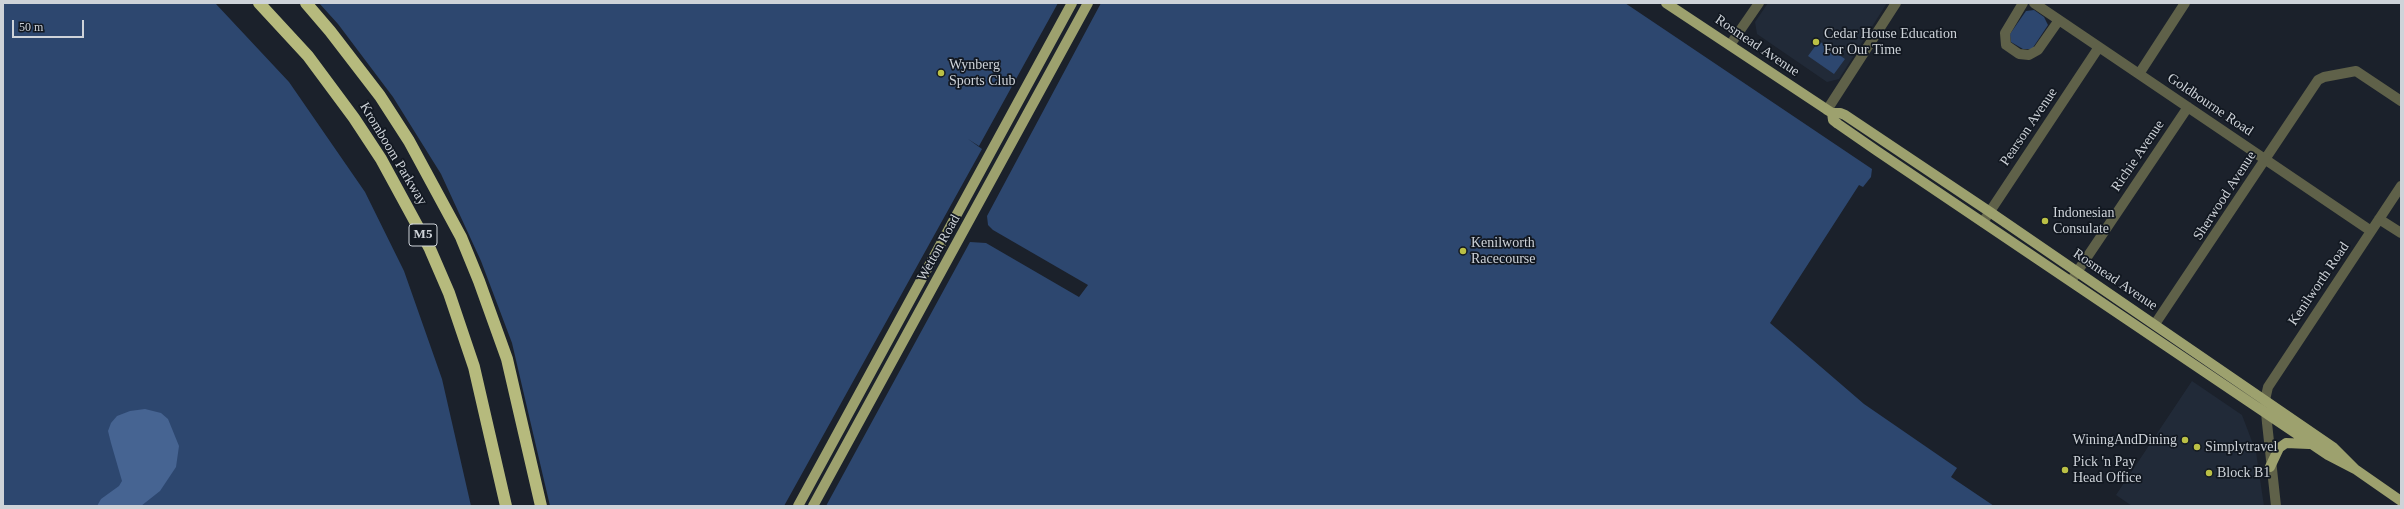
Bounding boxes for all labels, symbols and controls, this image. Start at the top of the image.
scale bar [14,12,86,38]
street label: Rosmead Avenue [1712,12,1802,80]
text: 50 m [19,20,43,34]
place label: Cedar House Education For Our Time [1824,26,1957,58]
marker: Cedar House Education For Our Time [1811,37,1821,47]
place label: Wynberg Sports Club [949,57,1016,90]
marker: Wynberg Sports Club [936,68,946,78]
street label: Goldbourne Road [2164,70,2256,140]
street label: Pearson Avenue [1997,85,2061,169]
street label: Kromboom Parkway [356,100,430,208]
street label: Richie Avenue [2108,117,2168,195]
street label: Sherwood Avenue [2190,148,2260,244]
place label: Indonesian Consulate [2053,205,2114,238]
street label: Wetton Road [914,212,964,284]
marker: Indonesian Consulate [2040,216,2050,226]
road number: M5 [409,224,437,246]
place label: Kenilworth Racecourse [1471,235,1536,268]
street label: Kenilworth Road [2285,239,2353,329]
marker: Kenilworth Racecourse [1458,246,1468,256]
street label: Rosmead Avenue [2070,246,2160,314]
place label: WiningAndDining [2073,432,2177,448]
marker: WiningAndDining [2180,435,2190,445]
place label: Simplytravel [2205,439,2277,455]
marker: Simplytravel [2192,442,2202,452]
place label: Pick 'n Pay Head Office [2073,454,2142,486]
marker: Pick 'n Pay Head Office [2060,465,2070,475]
place label: Block B1 [2217,465,2270,481]
marker: Block B1 [2204,468,2214,478]

